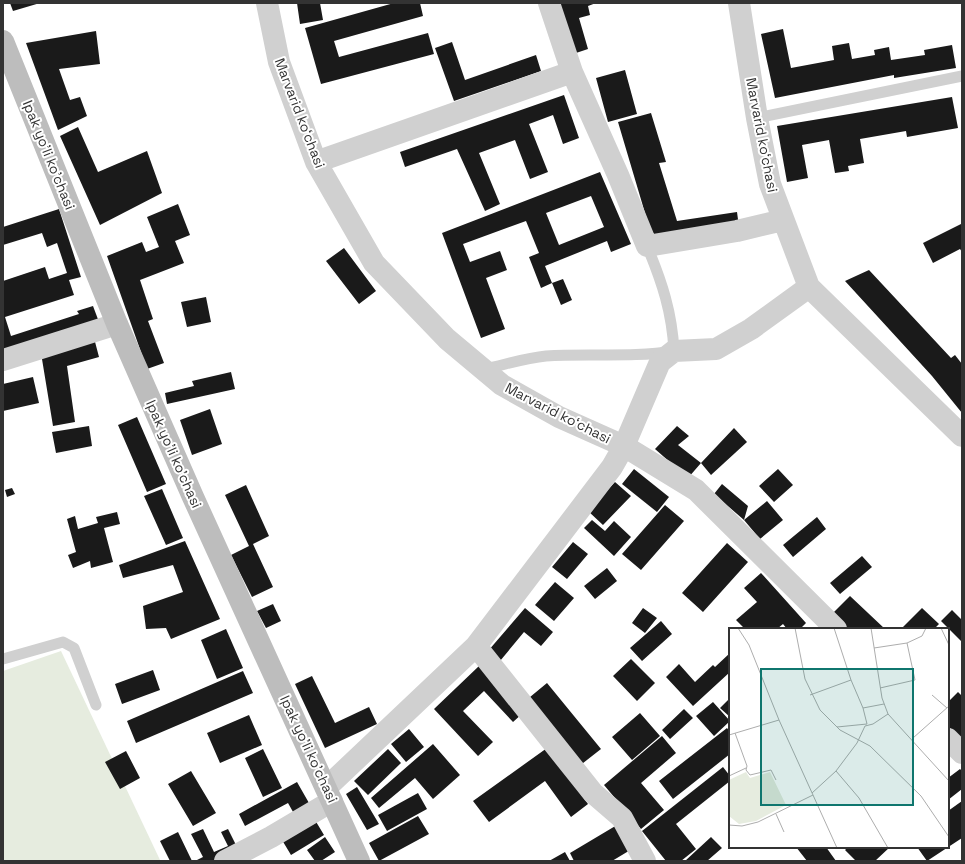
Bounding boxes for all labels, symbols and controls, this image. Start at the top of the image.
street label: Marvarid koʻchasi [271,55,329,171]
street label: Marvarid koʻchasi [742,76,782,194]
street label: Ipak yo'li ko'chasi [19,98,79,212]
street label: Marvarid koʻchasi [502,379,614,447]
street label: Ipak yo'li ko'chasi [142,397,206,511]
inset map [729,628,949,848]
street label: Ipak yo'li ko'chasi [276,692,342,806]

